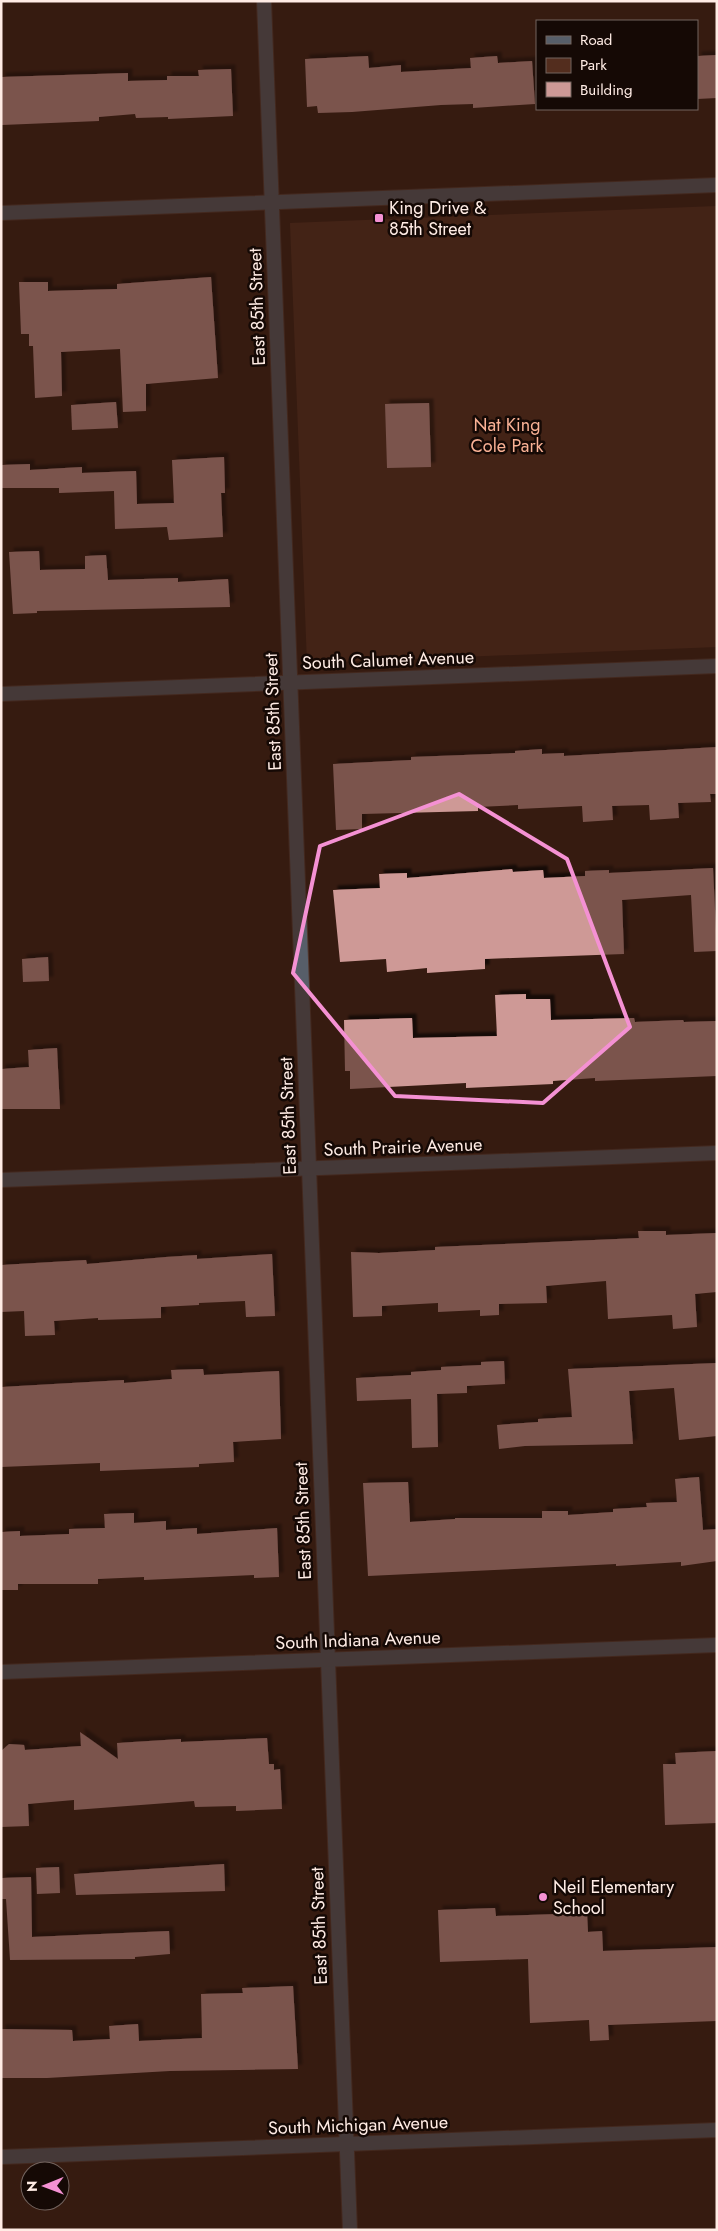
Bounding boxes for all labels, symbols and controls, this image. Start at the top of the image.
legend [536,20,698,110]
text: Road [580,29,612,51]
text: Park [580,54,607,76]
text: Building [580,79,632,101]
place label: King Drive & 85th Street [389,195,487,242]
marker: King Drive & 85th Street [373,212,385,224]
street label: East 85th Street [242,247,272,366]
park label: Nat King Cole Park [470,412,544,459]
street label: South Calumet Avenue [302,644,474,676]
street label: East 85th Street [258,652,288,771]
street label: East 85th Street [273,1056,303,1175]
street label: South Prairie Avenue [323,1131,483,1163]
street label: East 85th Street [288,1461,318,1580]
street label: South Indiana Avenue [275,1624,441,1656]
street label: East 85th Street [304,1866,334,1985]
place label: Neil Elementary School [553,1874,674,1921]
marker: Neil Elementary School [537,1891,549,1903]
street label: South Michigan Avenue [268,2109,448,2141]
north arrow [20,2161,70,2211]
text: N [22,2180,42,2192]

